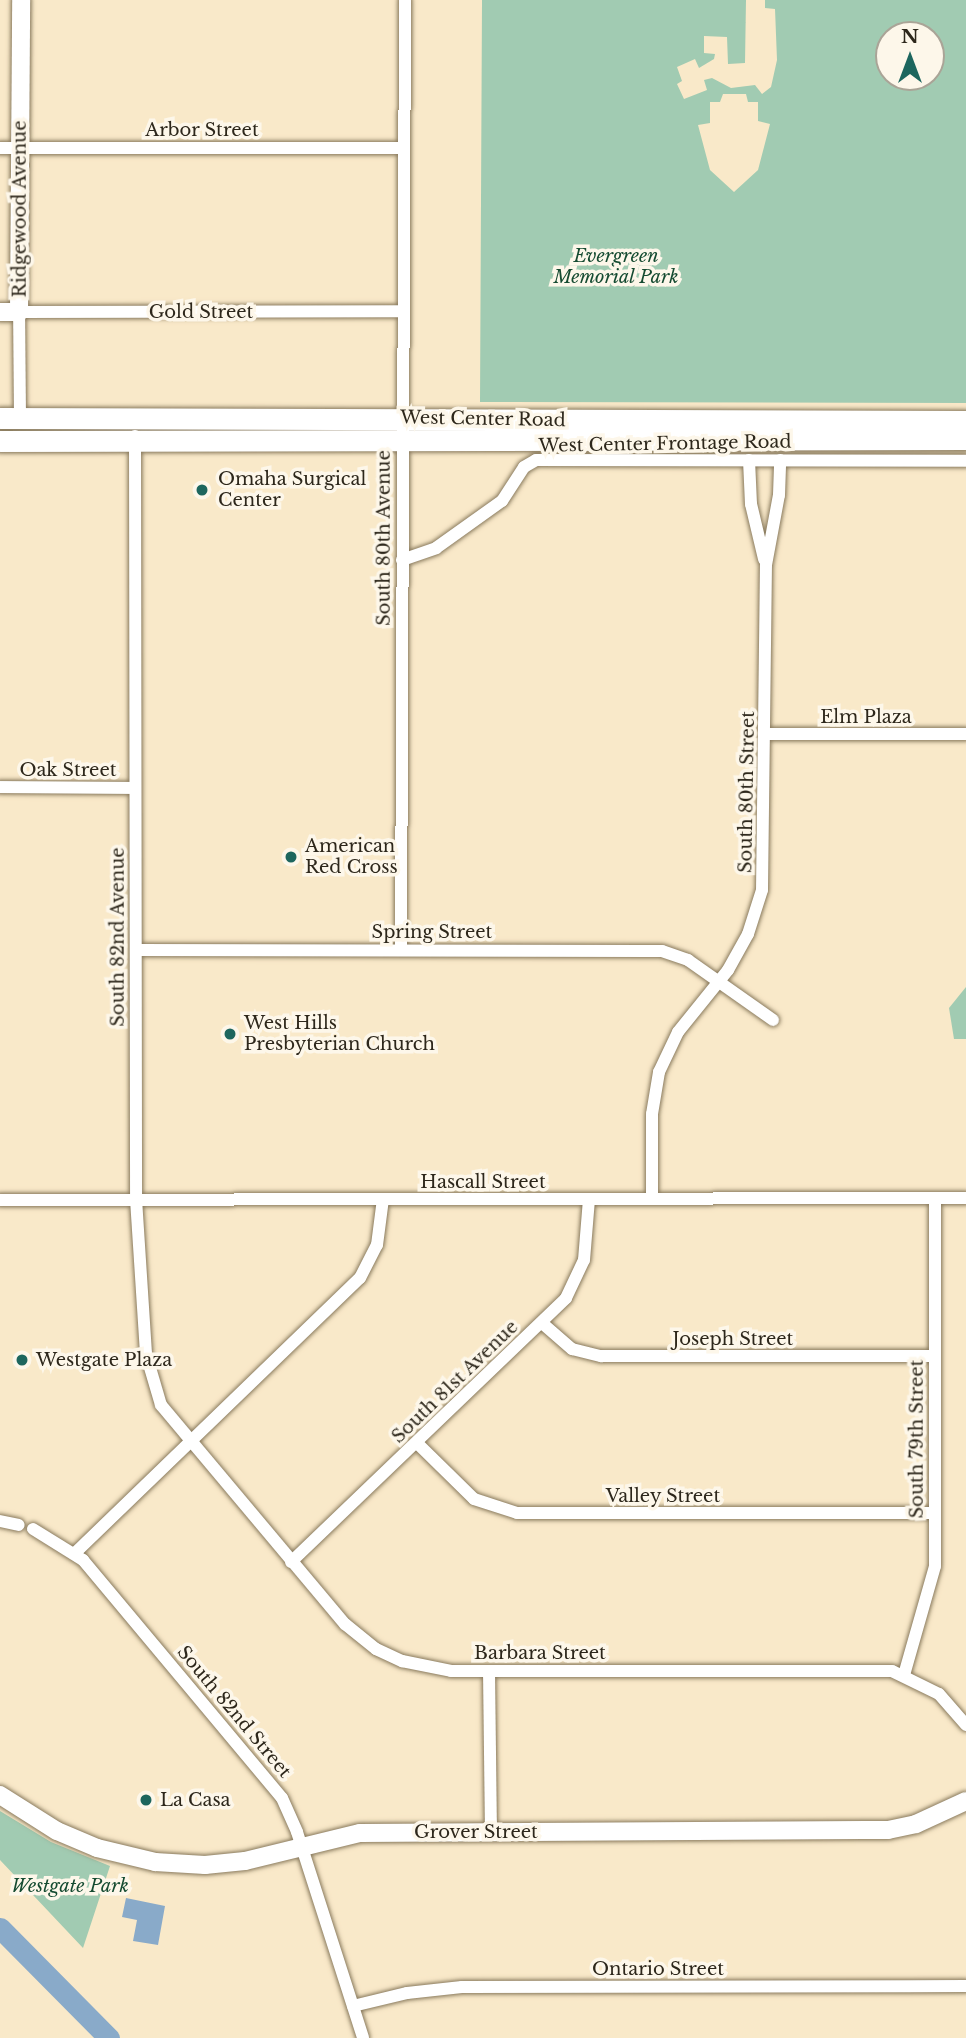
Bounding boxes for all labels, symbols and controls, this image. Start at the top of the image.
north arrow [875,21,945,91]
text: N [901,25,919,48]
street label: Arbor Street [145,119,259,141]
street label: Ridgewood Avenue [9,120,31,298]
park label: Evergreen Memorial Park [553,246,679,288]
street label: Gold Street [149,301,253,323]
street label: West Center Road [400,407,566,431]
street label: West Center Frontage Road [538,431,792,457]
street label: South 80th Avenue [373,450,395,626]
place label: Omaha Surgical Center [218,469,366,512]
marker: Omaha Surgical Center [192,480,212,500]
street label: Elm Plaza [820,706,912,728]
street label: South 80th Street [735,711,759,873]
street label: Oak Street [19,759,117,781]
place label: American Red Cross [305,836,398,878]
street label: South 82nd Avenue [107,847,129,1027]
marker: American Red Cross [283,849,299,865]
street label: Spring Street [372,921,492,943]
place label: West Hills Presbyterian Church [244,1013,435,1056]
marker: West Hills Presbyterian Church [222,1026,238,1042]
street label: Hascall Street [420,1171,546,1193]
street label: South 81st Avenue [387,1316,523,1448]
street label: Joseph Street [673,1328,793,1350]
place label: Westgate Plaza [36,1349,172,1371]
marker: Westgate Plaza [14,1352,30,1368]
street label: South 79th Street [906,1360,928,1518]
street label: Valley Street [606,1485,720,1507]
street label: South 82nd Street [172,1642,296,1782]
street label: Barbara Street [474,1642,606,1664]
place label: La Casa [160,1789,231,1811]
marker: La Casa [138,1792,154,1808]
street label: Grover Street [414,1821,538,1843]
park label: Westgate Park [11,1875,129,1897]
street label: Ontario Street [592,1958,724,1980]

